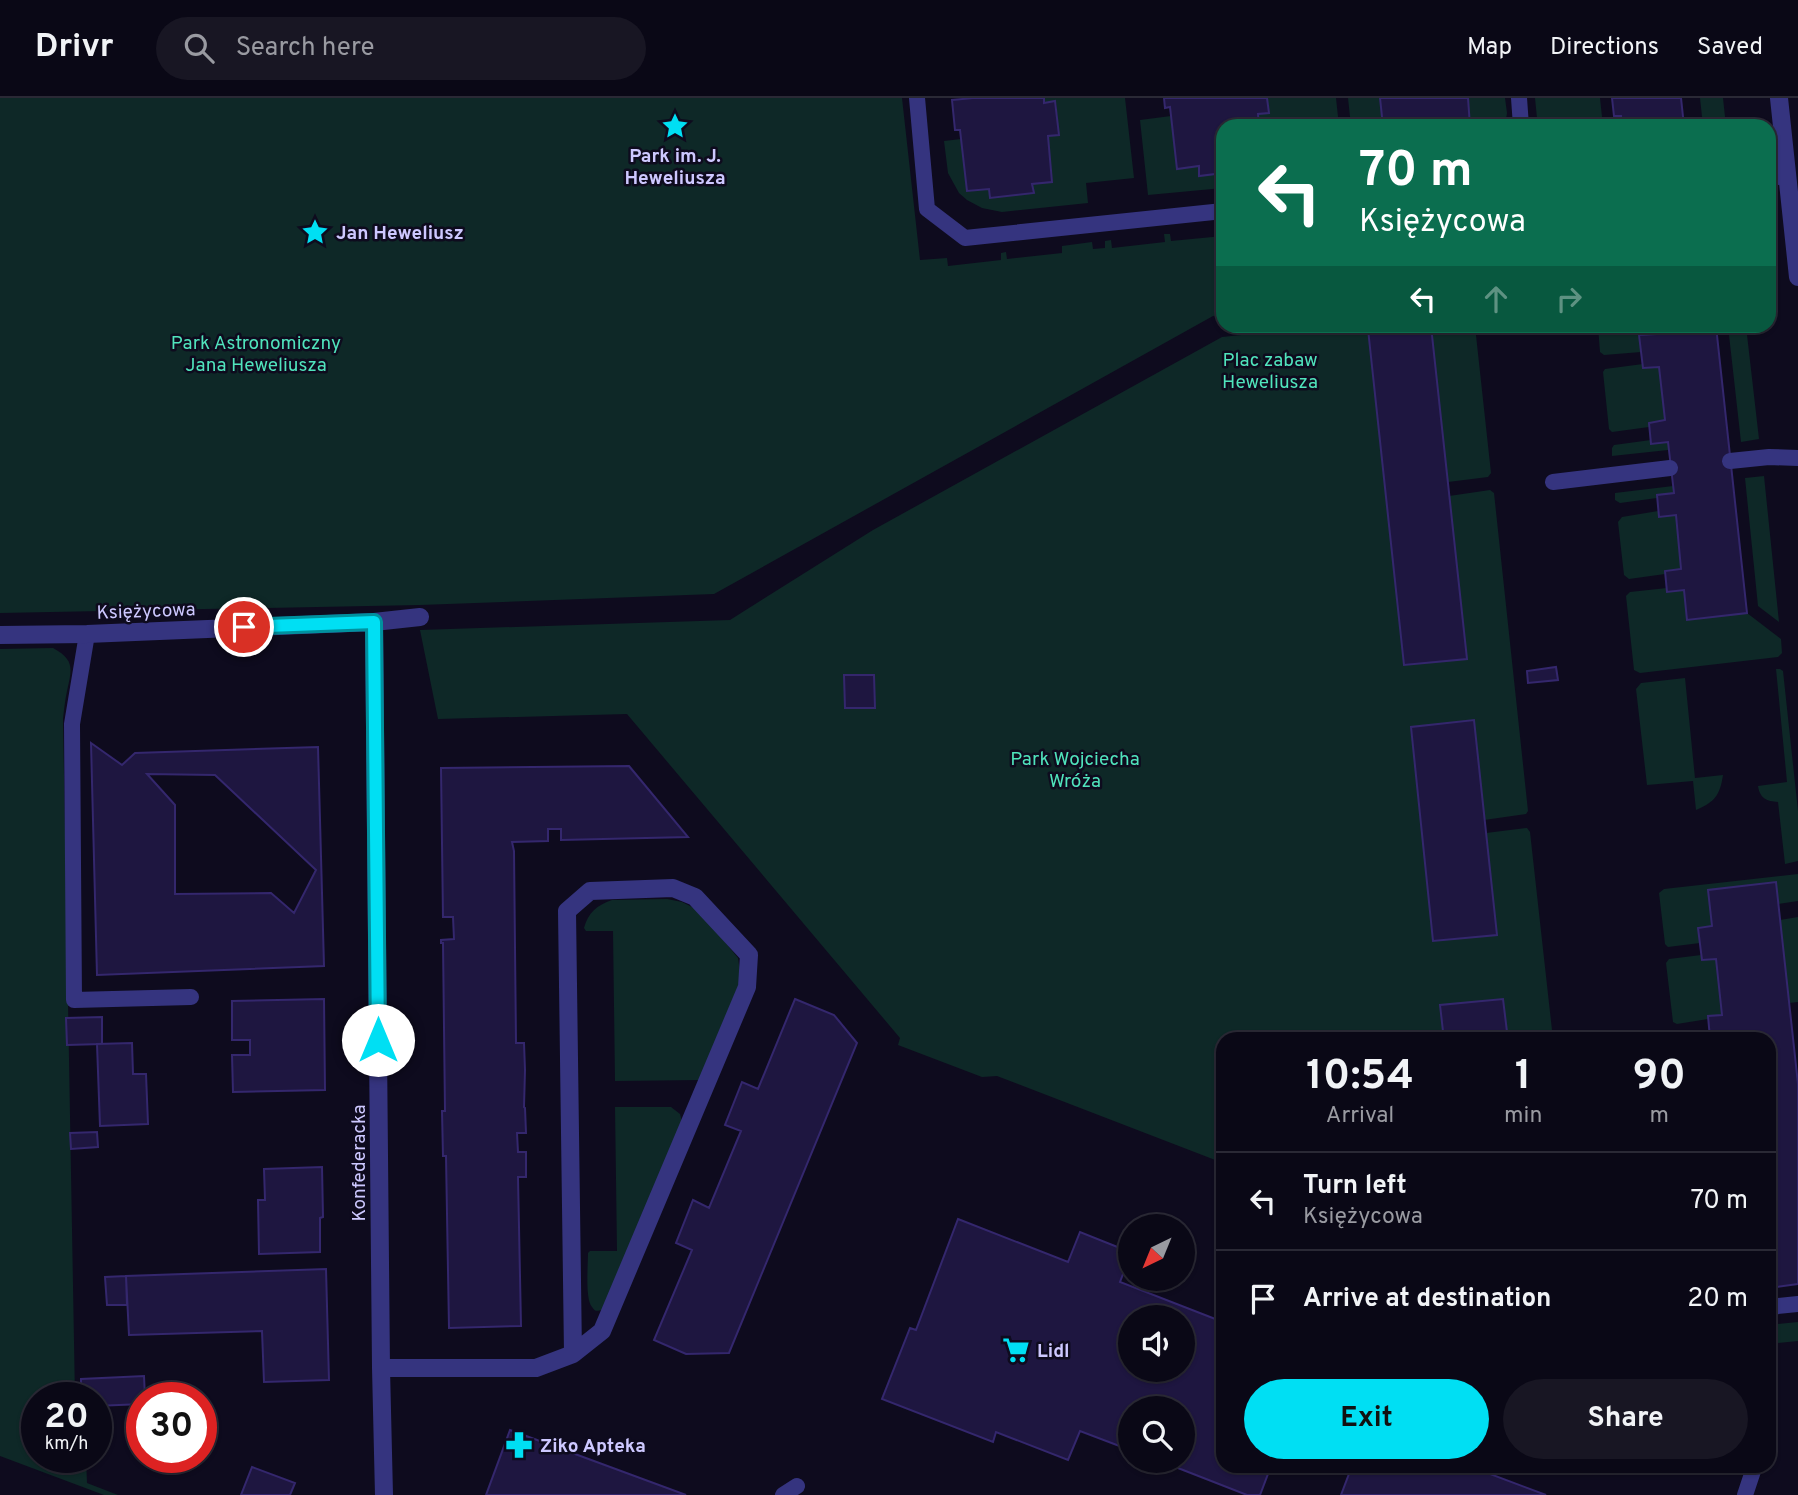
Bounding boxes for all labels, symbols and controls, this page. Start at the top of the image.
search box [156,17,646,80]
text: Drivr [35,27,114,69]
icon: search [180,29,218,67]
text: Search here [236,32,375,65]
text: Map [1467,33,1512,63]
text: Directions [1550,33,1659,63]
text: Saved [1697,33,1763,63]
place icon: Park im. J. Heweliusza [660,111,690,141]
text: 70 m [1359,142,1473,204]
place label: Park im. J. Heweliusza [624,145,726,191]
icon: left [1244,147,1335,238]
text: Księżycowa [1359,203,1526,243]
place icon: Jan Heweliusz [300,217,330,247]
place label: Jan Heweliusz [336,222,464,246]
icon: left [1404,280,1442,318]
icon: ahead [1477,280,1515,318]
icon: right [1550,280,1588,318]
park label: Park Astronomiczny Jana Heweliusza [171,332,341,378]
park label: Plac zabaw Heweliusza [1222,349,1318,395]
pin [214,597,274,657]
street label: Księżycowa [96,598,196,626]
icon: arrive [225,608,263,646]
park label: Park Wojciecha Wróża [1010,748,1140,794]
position arrow [341,1003,415,1077]
text: 10:54 [1306,1051,1414,1104]
text: 1 [1515,1051,1532,1104]
text: 90 [1632,1051,1686,1104]
text: Arrival [1326,1102,1394,1131]
text: min [1504,1102,1542,1131]
text: m [1649,1102,1669,1131]
street label: Konfederacka [348,1104,372,1222]
text: Turn left [1303,1170,1407,1203]
icon: left [1244,1182,1282,1220]
text: 70 m [1690,1185,1748,1218]
text: Księżycowa [1303,1203,1423,1232]
north arrow [1118,1214,1195,1292]
map controls [1118,1214,1195,1473]
icon: arrive [1244,1280,1282,1318]
text: Arrive at destination [1303,1283,1551,1316]
text: 20 m [1687,1283,1748,1316]
button: sound [1118,1305,1195,1382]
supermarket icon: Lidl [1001,1335,1031,1365]
place label: Lidl [1037,1340,1070,1364]
button: Exit [1244,1379,1489,1459]
button: Share [1503,1379,1748,1459]
speed limit sign: 30 [126,1382,217,1473]
text: 20 [44,1396,89,1440]
button: search [1118,1396,1195,1473]
pharmacy icon: Ziko Apteka [504,1430,534,1460]
text: km/h [45,1433,88,1456]
place label: Ziko Apteka [540,1435,646,1459]

